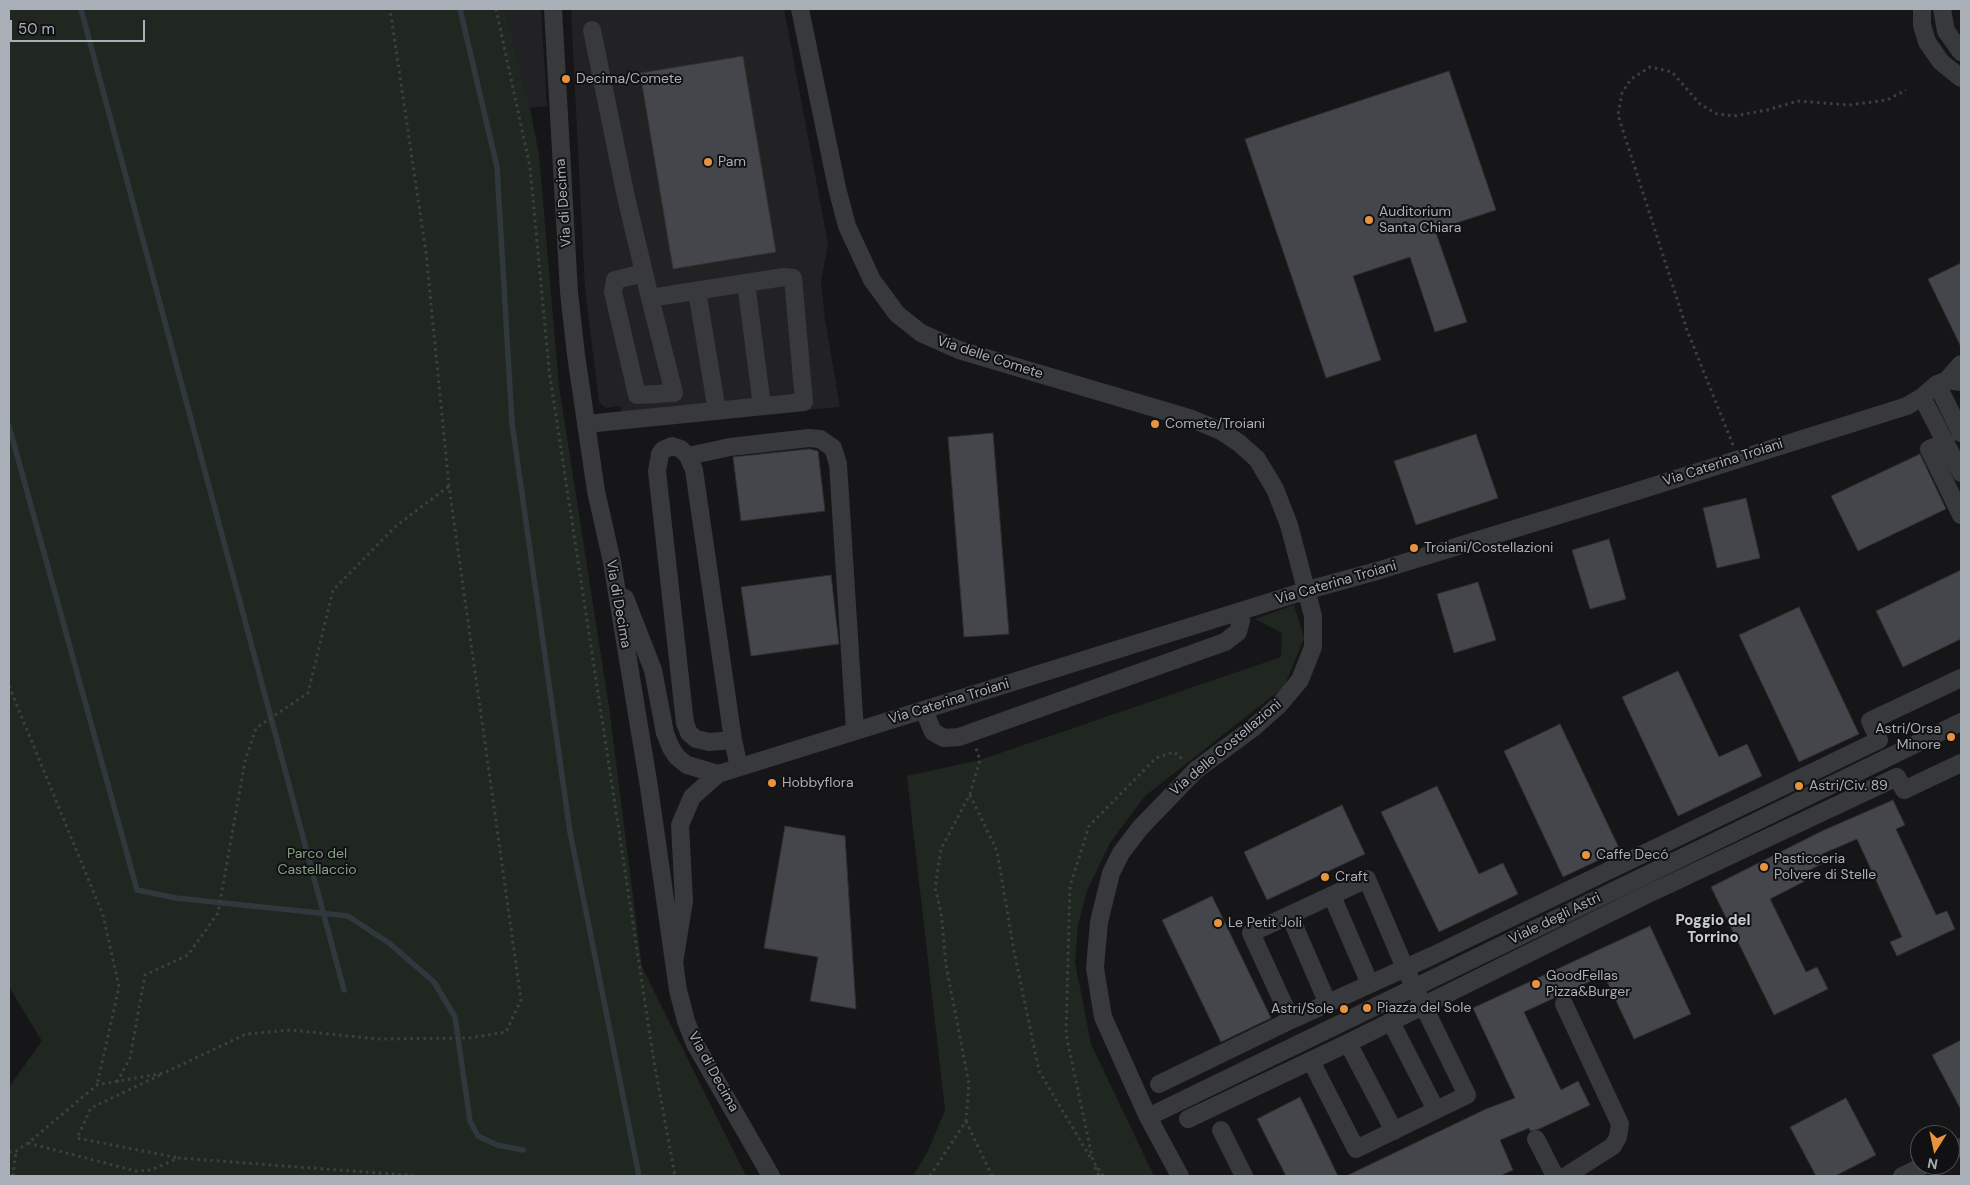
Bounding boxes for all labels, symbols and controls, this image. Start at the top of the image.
scale bar [12,10,148,42]
text: 50 m [18,19,55,39]
place label: Decima/Comete [576,71,682,87]
marker: Decima/Comete [560,73,572,85]
place label: Pam [718,154,746,170]
marker: Pam [702,156,714,168]
street label: Via di Decima [553,158,575,248]
place label: Auditorium Santa Chiara [1379,204,1461,236]
marker: Auditorium Santa Chiara [1363,214,1375,226]
street label: Via delle Comete [935,333,1045,383]
place label: Comete/Troiani [1165,416,1265,432]
marker: Comete/Troiani [1149,418,1161,430]
street label: Via Caterina Troiani [1661,436,1785,490]
place label: Troiani/Costellazioni [1424,540,1553,556]
marker: Troiani/Costellazioni [1408,542,1420,554]
street label: Via Caterina Troiani [1273,558,1399,608]
street label: Via di Decima [602,559,634,649]
street label: Via Caterina Troiani [887,676,1011,728]
street label: Via delle Costellazioni [1167,696,1285,800]
place label: Astri/Orsa Minore [1875,721,1941,754]
marker: Astri/Orsa Minore [1945,731,1957,743]
place label: Hobbyflora [782,775,854,791]
marker: Hobbyflora [766,777,778,789]
place label: Astri/Civ. 89 [1809,778,1888,794]
marker: Astri/Civ. 89 [1793,780,1805,792]
park label: Parco del Castellaccio [277,846,357,879]
place label: Caffe Decó [1596,847,1668,863]
marker: Caffe Decó [1580,849,1592,861]
place label: Pasticceria Polvere di Stelle [1774,851,1876,884]
marker: Pasticceria Polvere di Stelle [1758,861,1770,873]
place label: Craft [1335,869,1368,885]
marker: Craft [1319,871,1331,883]
street label: Viale degli Astri [1506,890,1604,948]
district label: Poggio del Torrino [1675,912,1751,947]
place label: Le Petit Joli [1228,915,1302,931]
marker: Le Petit Joli [1212,917,1224,929]
place label: GoodFellas Pizza&Burger [1546,968,1630,1000]
marker: GoodFellas Pizza&Burger [1530,978,1542,990]
place label: Piazza del Sole [1377,1000,1471,1016]
place label: Astri/Sole [1271,1001,1334,1017]
marker: Piazza del Sole [1361,1002,1373,1014]
marker: Astri/Sole [1338,1003,1350,1015]
street label: Via di Decima [684,1029,742,1115]
north arrow [1910,1125,1960,1175]
text: N [1926,1154,1939,1174]

